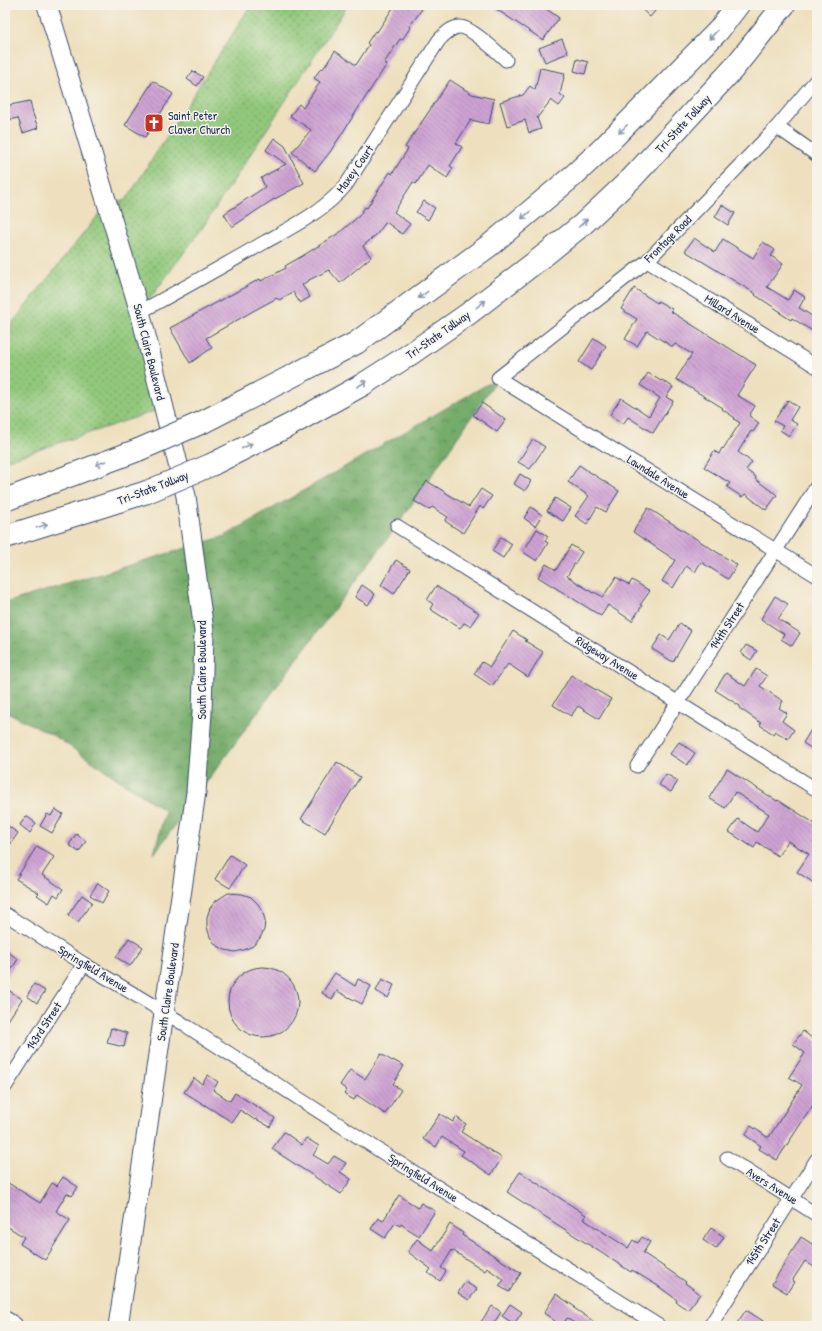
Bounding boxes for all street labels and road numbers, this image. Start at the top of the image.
street label: Tri-State Tollway [651,91,714,157]
street label: Maxey Court [332,141,378,196]
street label: Frontage Road [639,211,695,267]
street label: Millard Avenue [701,290,763,337]
street label: South Claire Boulevard [129,302,170,402]
street label: Tri-State Tollway [402,306,473,363]
street label: Lawndale Avenue [624,451,693,503]
street label: Tri-State Tollway [115,466,191,509]
street label: 144th Street [705,598,749,653]
street label: South Claire Boulevard [193,620,210,719]
street label: Ridgeway Avenue [572,631,642,684]
street label: Springfield Avenue [55,941,132,996]
street label: South Claire Boulevard [152,941,183,1042]
street label: 143rd Street [22,998,66,1053]
street label: Springfield Avenue [385,1149,462,1206]
street label: Avers Avenue [743,1163,801,1208]
street label: 145th Street [741,1214,785,1269]

